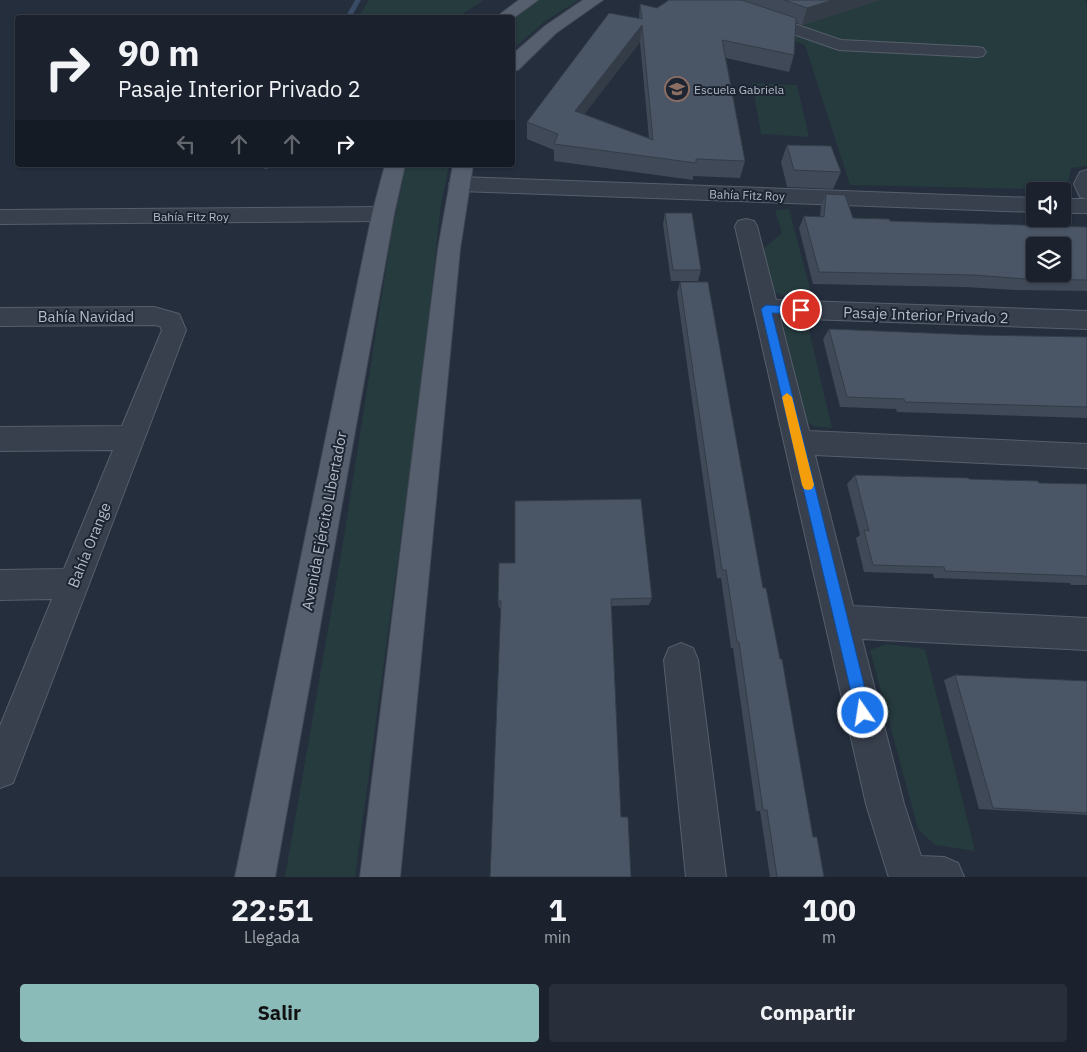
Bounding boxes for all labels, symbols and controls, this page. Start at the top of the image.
text: 90 m [118,30,200,76]
icon: right [35,35,100,100]
text: Pasaje Interior Privado 2 [118,74,361,103]
school or university icon: Escuela Gabriela [664,76,690,102]
place label: Escuela Gabriela [694,82,785,97]
icon: left [172,130,200,158]
icon: ahead [225,130,253,158]
icon: ahead [278,130,306,158]
icon: right [331,130,359,158]
map controls [1026,182,1071,282]
button: sound [1026,182,1071,227]
street label: Bahía Fitz Roy [709,186,785,204]
street label: Bahía Fitz Roy [153,209,229,224]
button: layers [1026,237,1071,282]
pin [780,289,822,331]
icon: arrive [787,296,815,324]
street label: Pasaje Interior Privado 2 [843,303,1009,327]
street label: Bahía Navidad [38,307,134,326]
street label: Avenida Ejército Libertador [297,430,351,612]
street label: Bahía Orange [63,500,115,590]
position arrow [836,686,888,738]
text: 22:51 [231,890,313,929]
text: 1 [548,890,566,929]
text: 100 [802,890,856,929]
text: Llegada [244,927,300,947]
text: min [544,927,571,947]
text: m [822,927,836,947]
button: Salir [20,984,539,1042]
button: Compartir [549,984,1067,1042]

